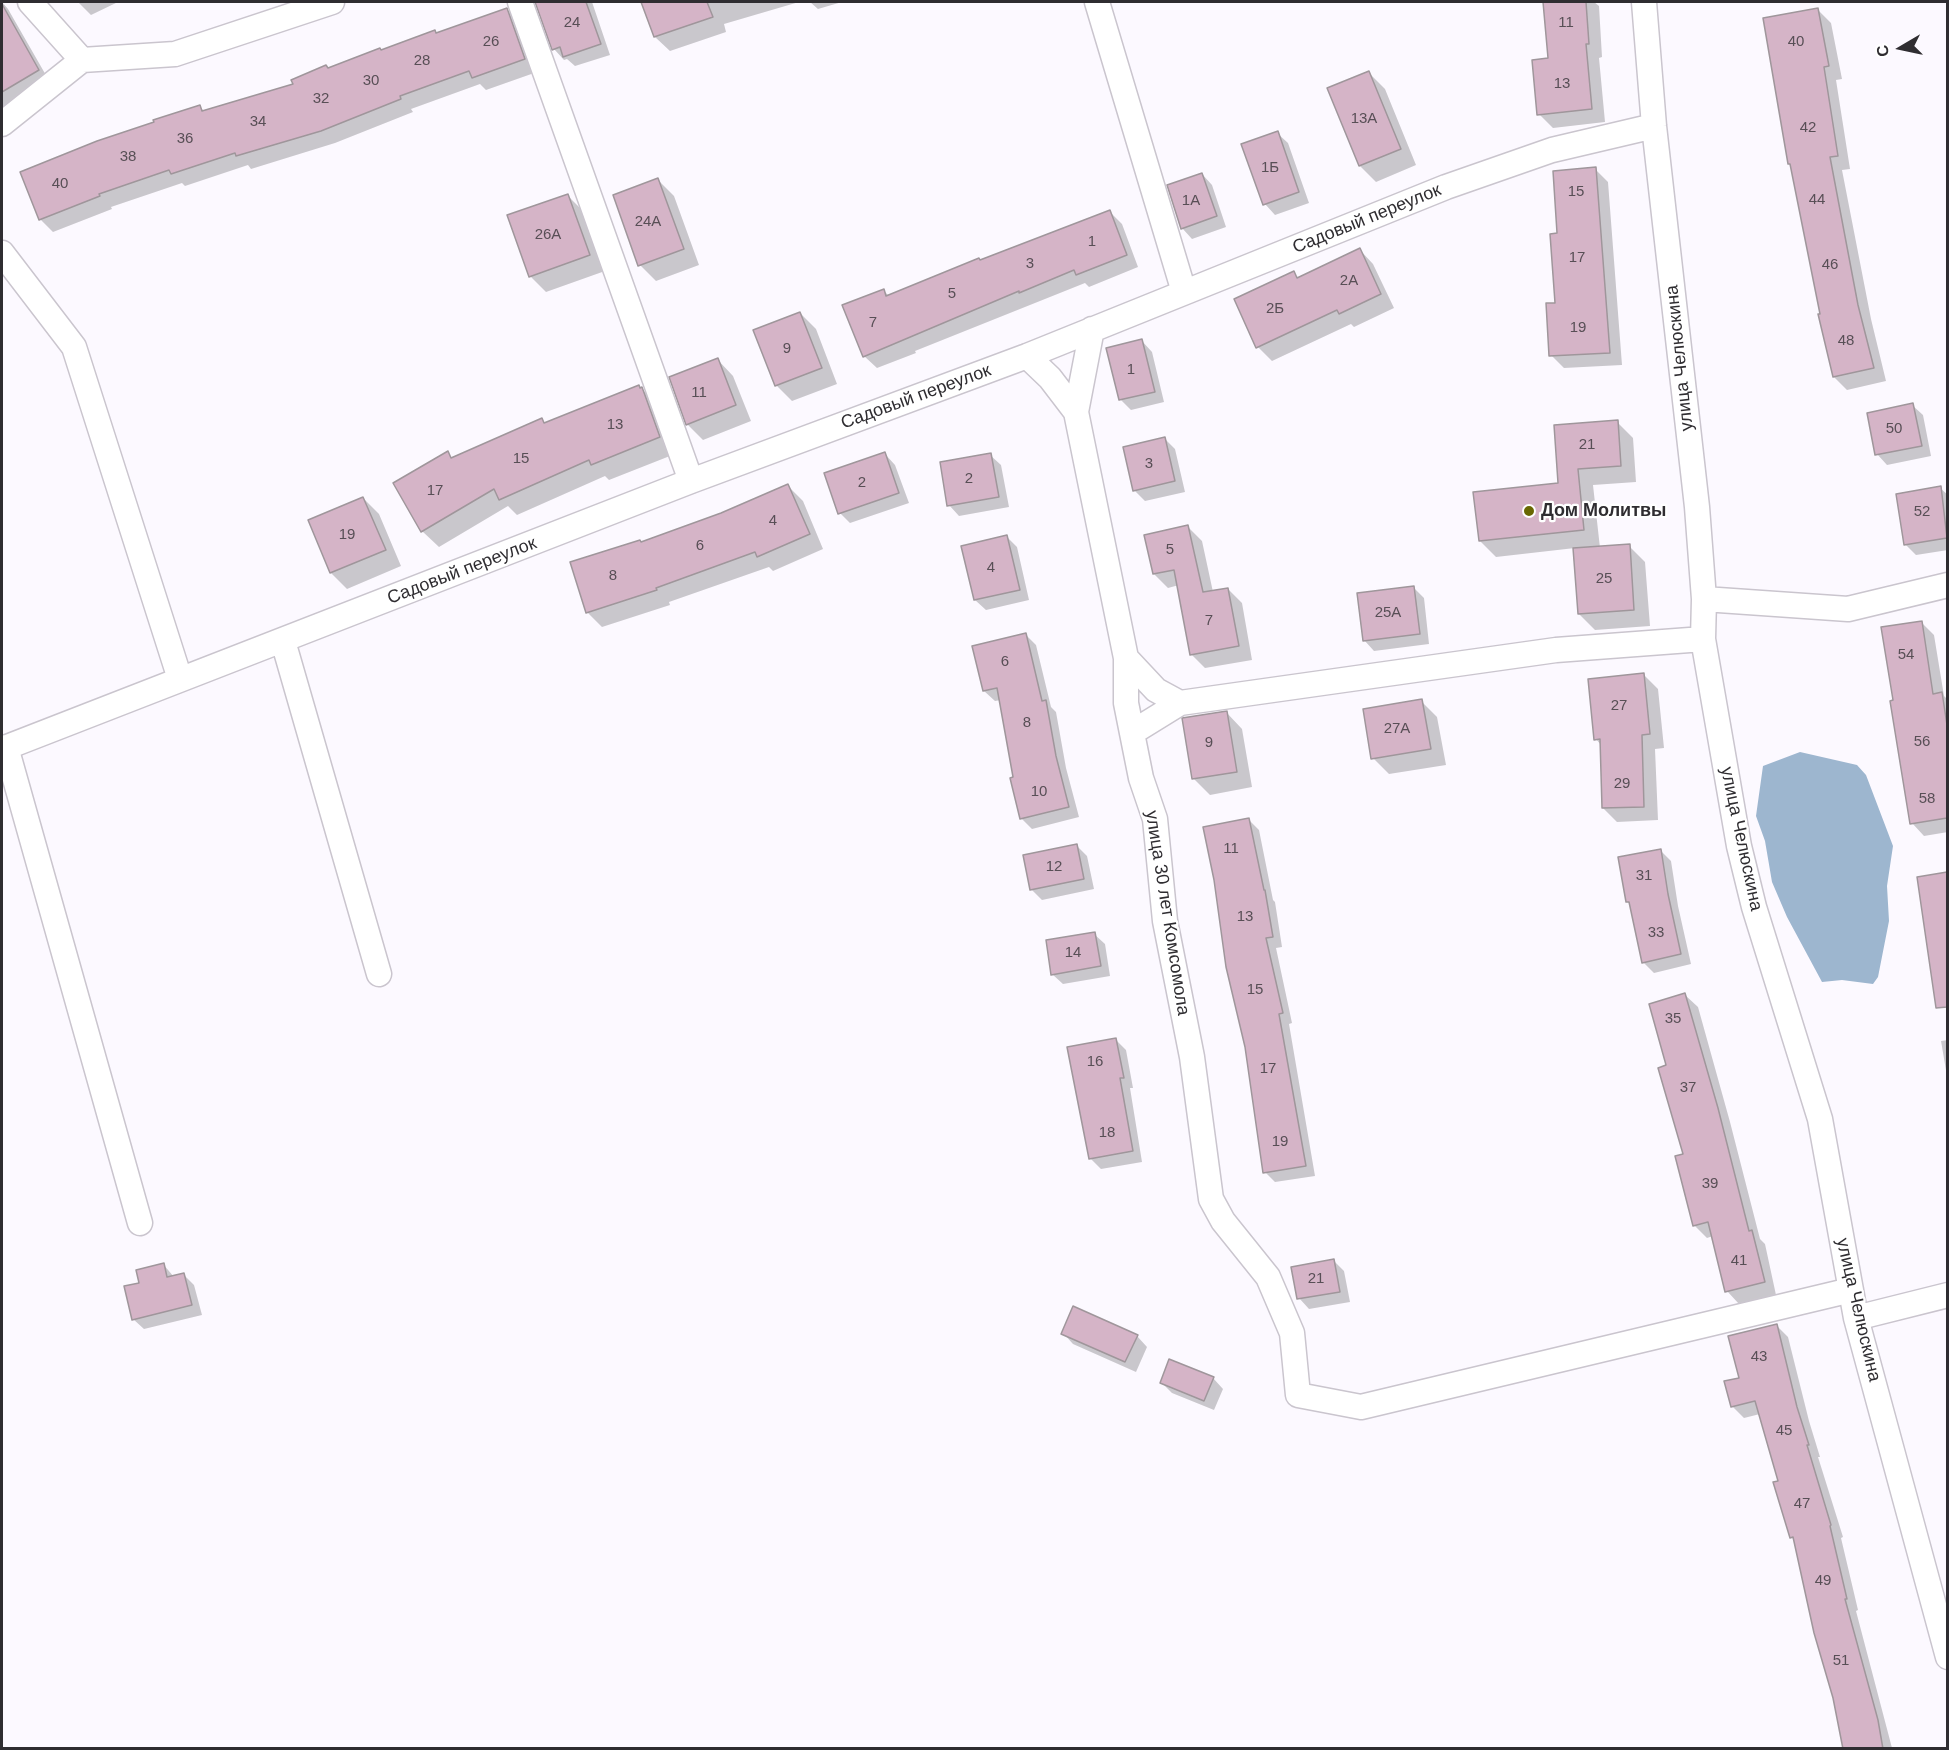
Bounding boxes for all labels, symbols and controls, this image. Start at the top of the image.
house number: 24 [564,14,580,32]
house number: 11 [1558,14,1574,32]
north arrow [1871,18,1931,78]
house number: 26 [483,33,499,51]
house number: 40 [1788,33,1804,51]
text: С [1873,44,1892,58]
house number: 28 [414,52,430,70]
house number: 30 [363,72,379,90]
house number: 13 [1554,75,1570,93]
house number: 32 [313,90,329,108]
house number: 13А [1351,110,1377,128]
house number: 34 [250,113,266,131]
house number: 42 [1800,119,1816,137]
house number: 36 [177,130,193,148]
house number: 38 [120,148,136,166]
house number: 1Б [1261,159,1279,177]
house number: 40 [52,175,68,193]
street label: Садовый переулок [1290,179,1444,259]
house number: 15 [1568,183,1584,201]
house number: 44 [1809,191,1825,209]
house number: 1А [1182,192,1200,210]
house number: 24А [635,213,661,231]
house number: 26А [535,226,561,244]
house number: 1 [1088,233,1096,251]
house number: 17 [1569,249,1585,267]
house number: 3 [1026,255,1034,273]
house number: 46 [1822,256,1838,274]
house number: 2А [1340,272,1358,290]
street label: улица Челюскина [1662,284,1698,432]
house number: 5 [948,285,956,303]
house number: 2Б [1266,300,1284,318]
house number: 7 [869,314,877,332]
house number: 19 [1570,319,1586,337]
house number: 48 [1838,332,1854,350]
house number: 9 [783,340,791,358]
street label: Садовый переулок [838,360,994,434]
house number: 1 [1127,361,1135,379]
house number: 11 [691,384,707,402]
house number: 13 [607,416,623,434]
house number: 50 [1886,420,1902,438]
house number: 21 [1579,436,1595,454]
house number: 15 [513,450,529,468]
house number: 3 [1145,455,1153,473]
house number: 2 [965,470,973,488]
house number: 2 [858,474,866,492]
house number: 17 [427,482,443,500]
place label: Дом Молитвы [1541,500,1666,522]
house number: 52 [1914,503,1930,521]
marker: Дом Молитвы [1522,504,1536,518]
house number: 4 [769,512,777,530]
house number: 19 [339,526,355,544]
street label: Садовый переулок [384,533,540,609]
house number: 6 [696,537,704,555]
house number: 5 [1166,541,1174,559]
house number: 4 [987,559,995,577]
house number: 8 [609,567,617,585]
house number: 25 [1596,570,1612,588]
house number: 25А [1375,604,1401,622]
house number: 7 [1205,612,1213,630]
house number: 54 [1898,646,1914,664]
house number: 6 [1001,653,1009,671]
house number: 27 [1611,697,1627,715]
house number: 8 [1023,714,1031,732]
house number: 27А [1384,720,1410,738]
house number: 56 [1914,733,1930,751]
house number: 9 [1205,734,1213,752]
street label: улица Челюскина [1715,765,1767,913]
house number: 29 [1614,775,1630,793]
house number: 10 [1031,783,1047,801]
house number: 58 [1919,790,1935,808]
street label: улица 30 лет Комсомола [1140,809,1194,1017]
house number: 11 [1223,840,1239,858]
house number: 12 [1046,858,1062,876]
house number: 31 [1636,867,1652,885]
house number: 13 [1237,908,1253,926]
house number: 33 [1648,924,1664,942]
house number: 14 [1065,944,1081,962]
house number: 15 [1247,981,1263,999]
house number: 35 [1665,1010,1681,1028]
house number: 16 [1087,1053,1103,1071]
house number: 17 [1260,1060,1276,1078]
house number: 37 [1680,1079,1696,1097]
house number: 18 [1099,1124,1115,1142]
house number: 19 [1272,1133,1288,1151]
house number: 39 [1702,1175,1718,1193]
street label: улица Челюскина [1831,1236,1885,1384]
house number: 41 [1731,1252,1747,1270]
house number: 21 [1308,1270,1324,1288]
house number: 43 [1751,1348,1767,1366]
house number: 45 [1776,1422,1792,1440]
house number: 47 [1794,1495,1810,1513]
house number: 49 [1815,1572,1831,1590]
house number: 51 [1833,1652,1849,1670]

